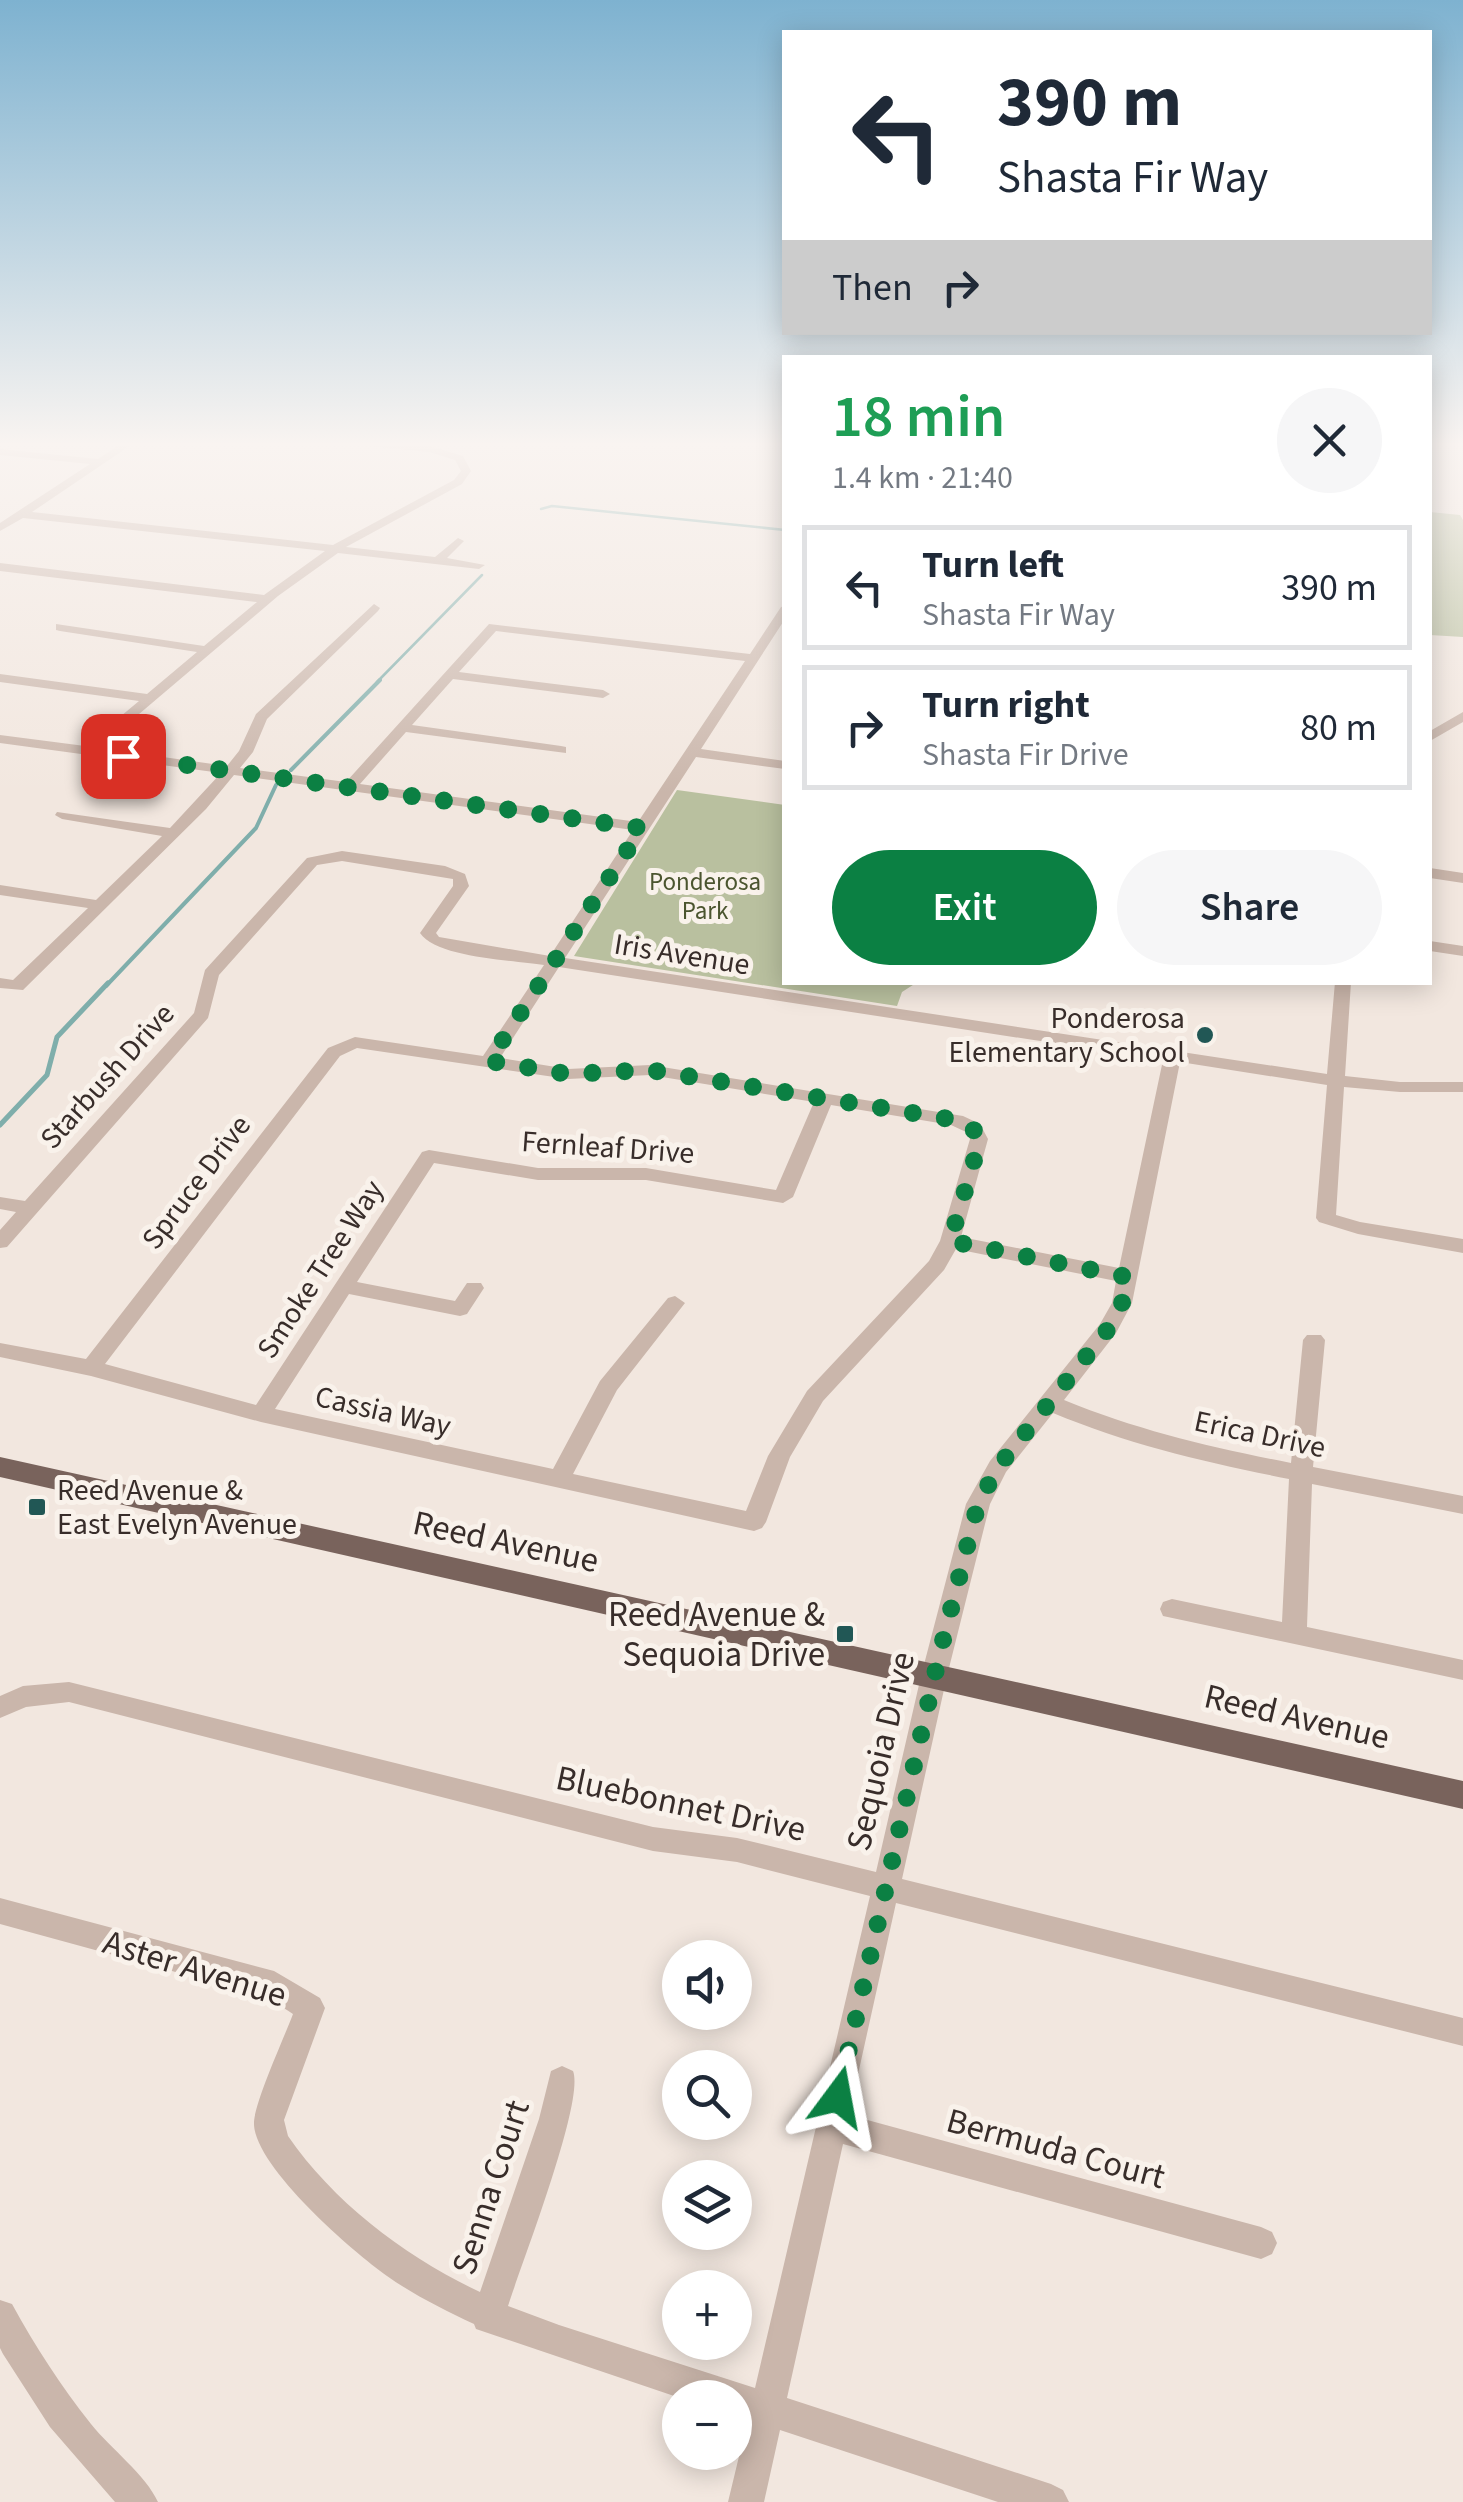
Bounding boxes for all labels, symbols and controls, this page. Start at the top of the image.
text: 390 m [997,53,1182,153]
icon: left [832,70,962,200]
text: Shasta Fir Way [997,146,1268,210]
icon: right [933,260,988,315]
text: Then [832,261,913,315]
text: 18 min [832,375,1005,460]
button: close [1277,388,1382,493]
text: 1.4 km · 21:40 [832,455,1013,501]
text: Turn left [922,538,1064,592]
icon: left [837,560,892,615]
text: 390 m [1281,561,1377,615]
text: Shasta Fir Way [922,592,1115,638]
text: Turn right [922,678,1090,732]
icon: right [837,700,892,755]
text: 80 m [1300,701,1377,755]
pin [81,714,166,799]
icon: arrive [96,729,151,784]
text: Shasta Fir Drive [922,732,1129,778]
button: Exit [832,850,1097,965]
button: Share [1117,850,1382,965]
park label: Ponderosa Park [649,864,761,929]
street label: Iris Avenue [611,923,753,986]
street label: Starbush Drive [30,994,185,1159]
place label: Ponderosa Elementary School [949,997,1185,1074]
marker: Ponderosa Elementary School [1194,1024,1216,1046]
street label: Spruce Drive [132,1106,261,1258]
street label: Fernleaf Drive [520,1120,696,1175]
street label: Smoke Tree Way [247,1172,394,1367]
street label: Cassia Way [311,1375,455,1448]
street label: Erica Drive [1190,1400,1329,1469]
place label: Reed Avenue & East Evelyn Avenue [57,1469,297,1546]
marker: Reed Avenue & East Evelyn Avenue [26,1496,48,1518]
street label: Reed Avenue [408,1498,603,1586]
place label: Reed Avenue & Sequoia Drive [608,1590,825,1680]
marker: Reed Avenue & Sequoia Drive [834,1623,856,1645]
street label: Sequoia Drive [834,1647,928,1856]
street label: Reed Avenue [1199,1671,1394,1763]
street label: Bluebonnet Drive [551,1753,810,1855]
street label: Aster Avenue [97,1917,293,2021]
map controls [662,1940,752,2470]
button: sound [662,1940,752,2030]
position arrow [786,2045,890,2149]
button: search [662,2050,752,2140]
street label: Senna Court [439,2093,543,2281]
street label: Bermuda Court [941,2096,1171,2202]
button: layers [662,2160,752,2250]
button: + [662,2270,752,2360]
button: − [662,2380,752,2470]

